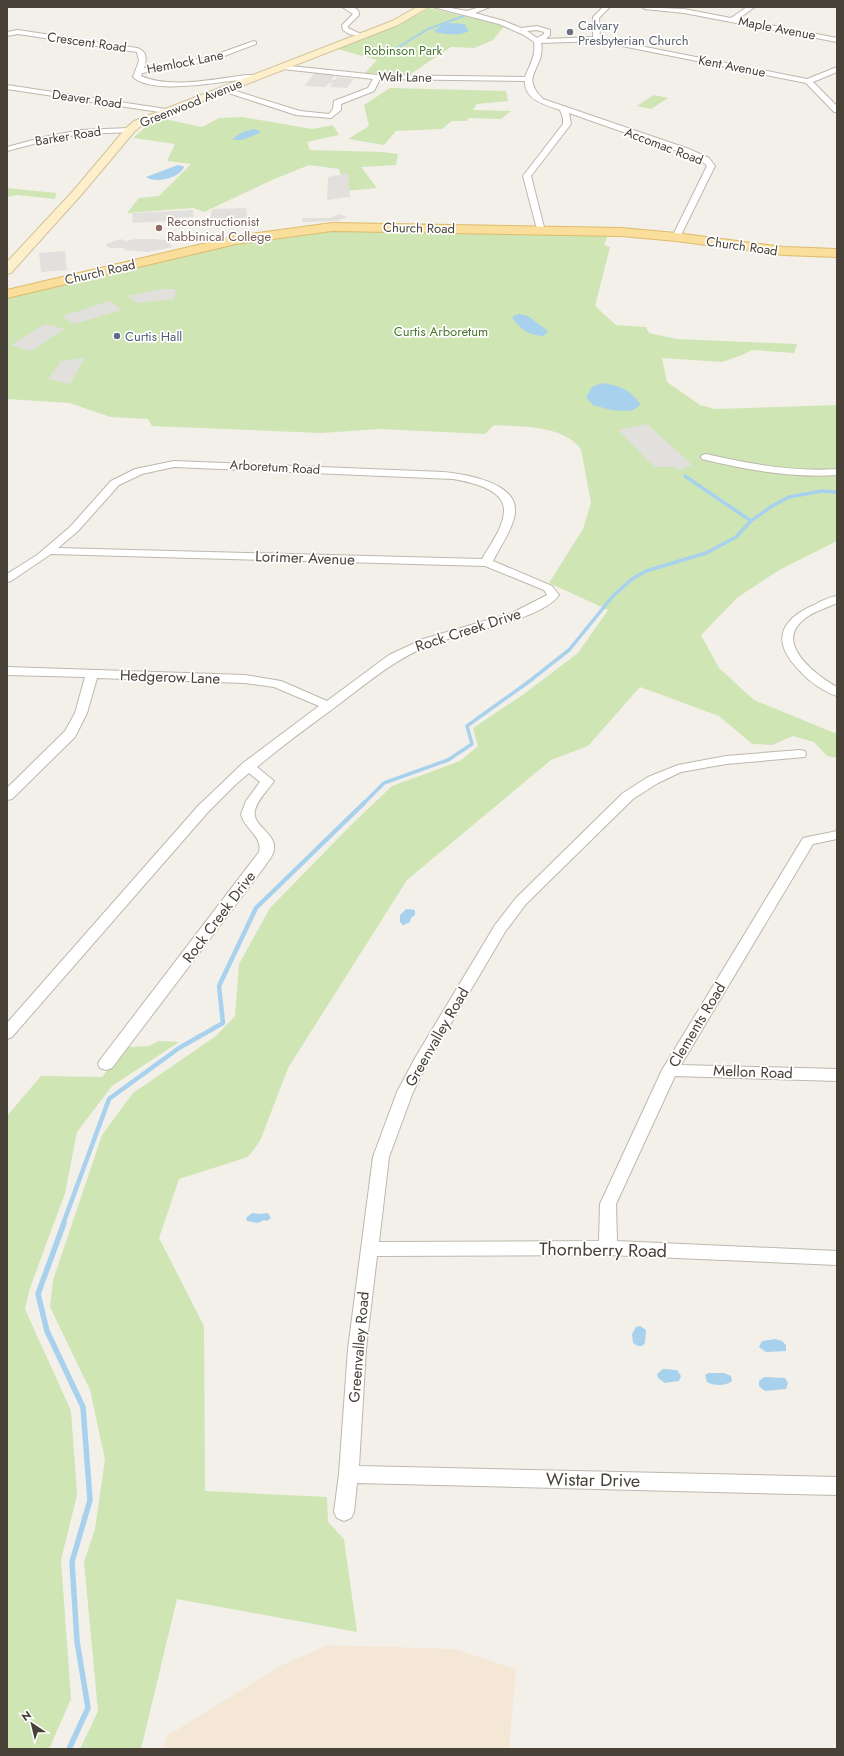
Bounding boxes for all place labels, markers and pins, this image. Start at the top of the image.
place label: Calvary Presbyterian Church [578,16,689,50]
marker: Calvary Presbyterian Church [565,27,575,37]
place label: Reconstructionist Rabbinical College [167,212,271,246]
marker: Reconstructionist Rabbinical College [154,223,164,233]
place label: Curtis Hall [125,327,182,346]
marker: Curtis Hall [112,331,122,341]

